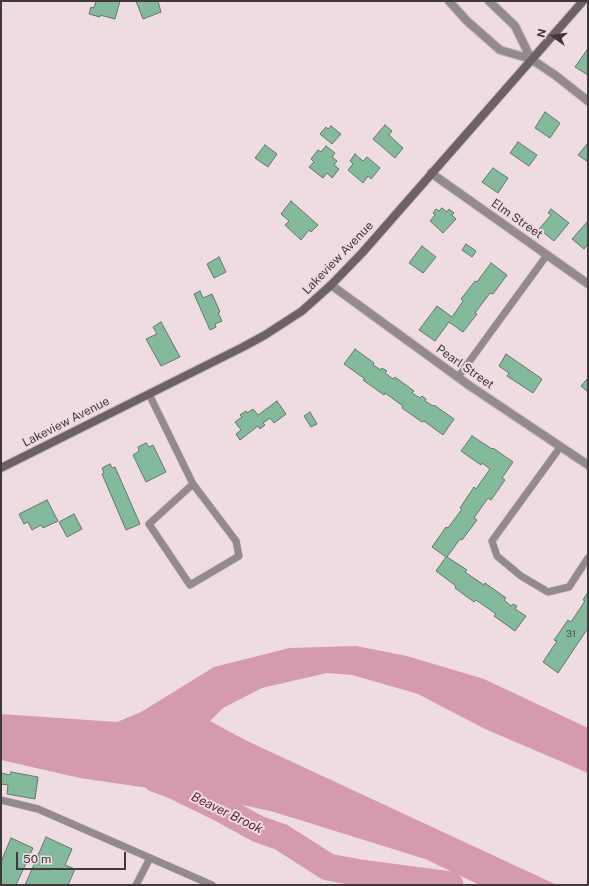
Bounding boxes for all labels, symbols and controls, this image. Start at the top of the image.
north arrow [533,16,573,56]
text: N [534,27,548,39]
street label: Elm Street [489,196,545,242]
street label: Lakeview Avenue [300,219,376,297]
street label: Pearl Street [433,342,497,392]
street label: Lakeview Avenue [20,394,112,450]
house number: 31 [566,628,576,640]
water label: Beaver Brook [189,789,265,837]
scale bar [18,844,128,870]
text: 50 m [23,852,51,866]

